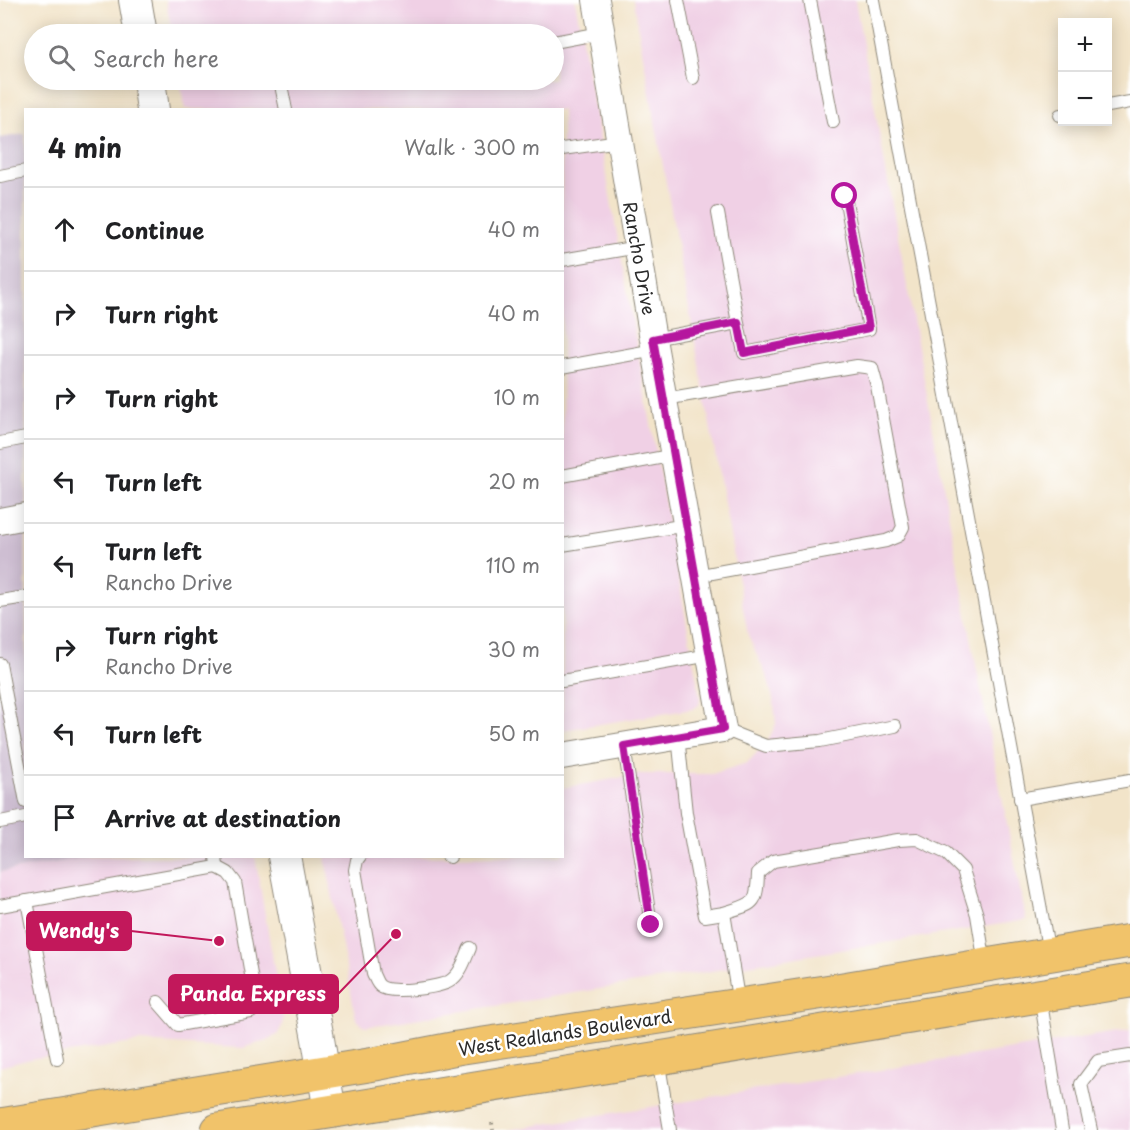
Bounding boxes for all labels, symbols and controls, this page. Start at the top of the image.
map controls [1058,18,1112,126]
button: + [1058,18,1112,72]
search box [24,24,564,90]
icon: search [45,41,78,74]
text: Search here [93,41,219,74]
button: − [1058,72,1112,126]
text: 4 min [48,128,122,167]
text: Walk · 300 m [404,132,540,162]
route start [831,182,857,208]
street label: Rancho Drive [617,199,663,317]
icon: ahead [48,213,81,246]
text: Continue [105,213,204,246]
text: 40 m [488,214,540,244]
icon: right [48,297,81,330]
text: Turn right [105,297,218,330]
text: 40 m [488,298,540,328]
icon: right [48,381,81,414]
text: Turn right [105,381,218,414]
text: 10 m [493,382,540,412]
icon: left [48,465,81,498]
text: Turn left [105,465,202,498]
text: 20 m [488,466,540,496]
text: Turn left [105,534,202,567]
icon: left [48,549,81,582]
text: 110 m [486,550,540,580]
text: Rancho Drive [105,567,233,597]
text: Turn right [105,618,218,651]
icon: right [48,633,81,666]
text: 30 m [487,634,540,664]
text: Rancho Drive [105,651,233,681]
icon: left [48,717,81,750]
text: Turn left [105,717,202,750]
text: 50 m [488,718,540,748]
icon: arrive [48,801,81,834]
text: Arrive at destination [105,801,341,834]
route end [637,911,663,937]
callout: Wendy's [27,912,131,950]
text: Wendy's [39,915,120,945]
callout: Panda Express [169,975,338,1013]
text: Panda Express [180,978,326,1008]
street label: West Redlands Boulevard [457,1002,673,1062]

